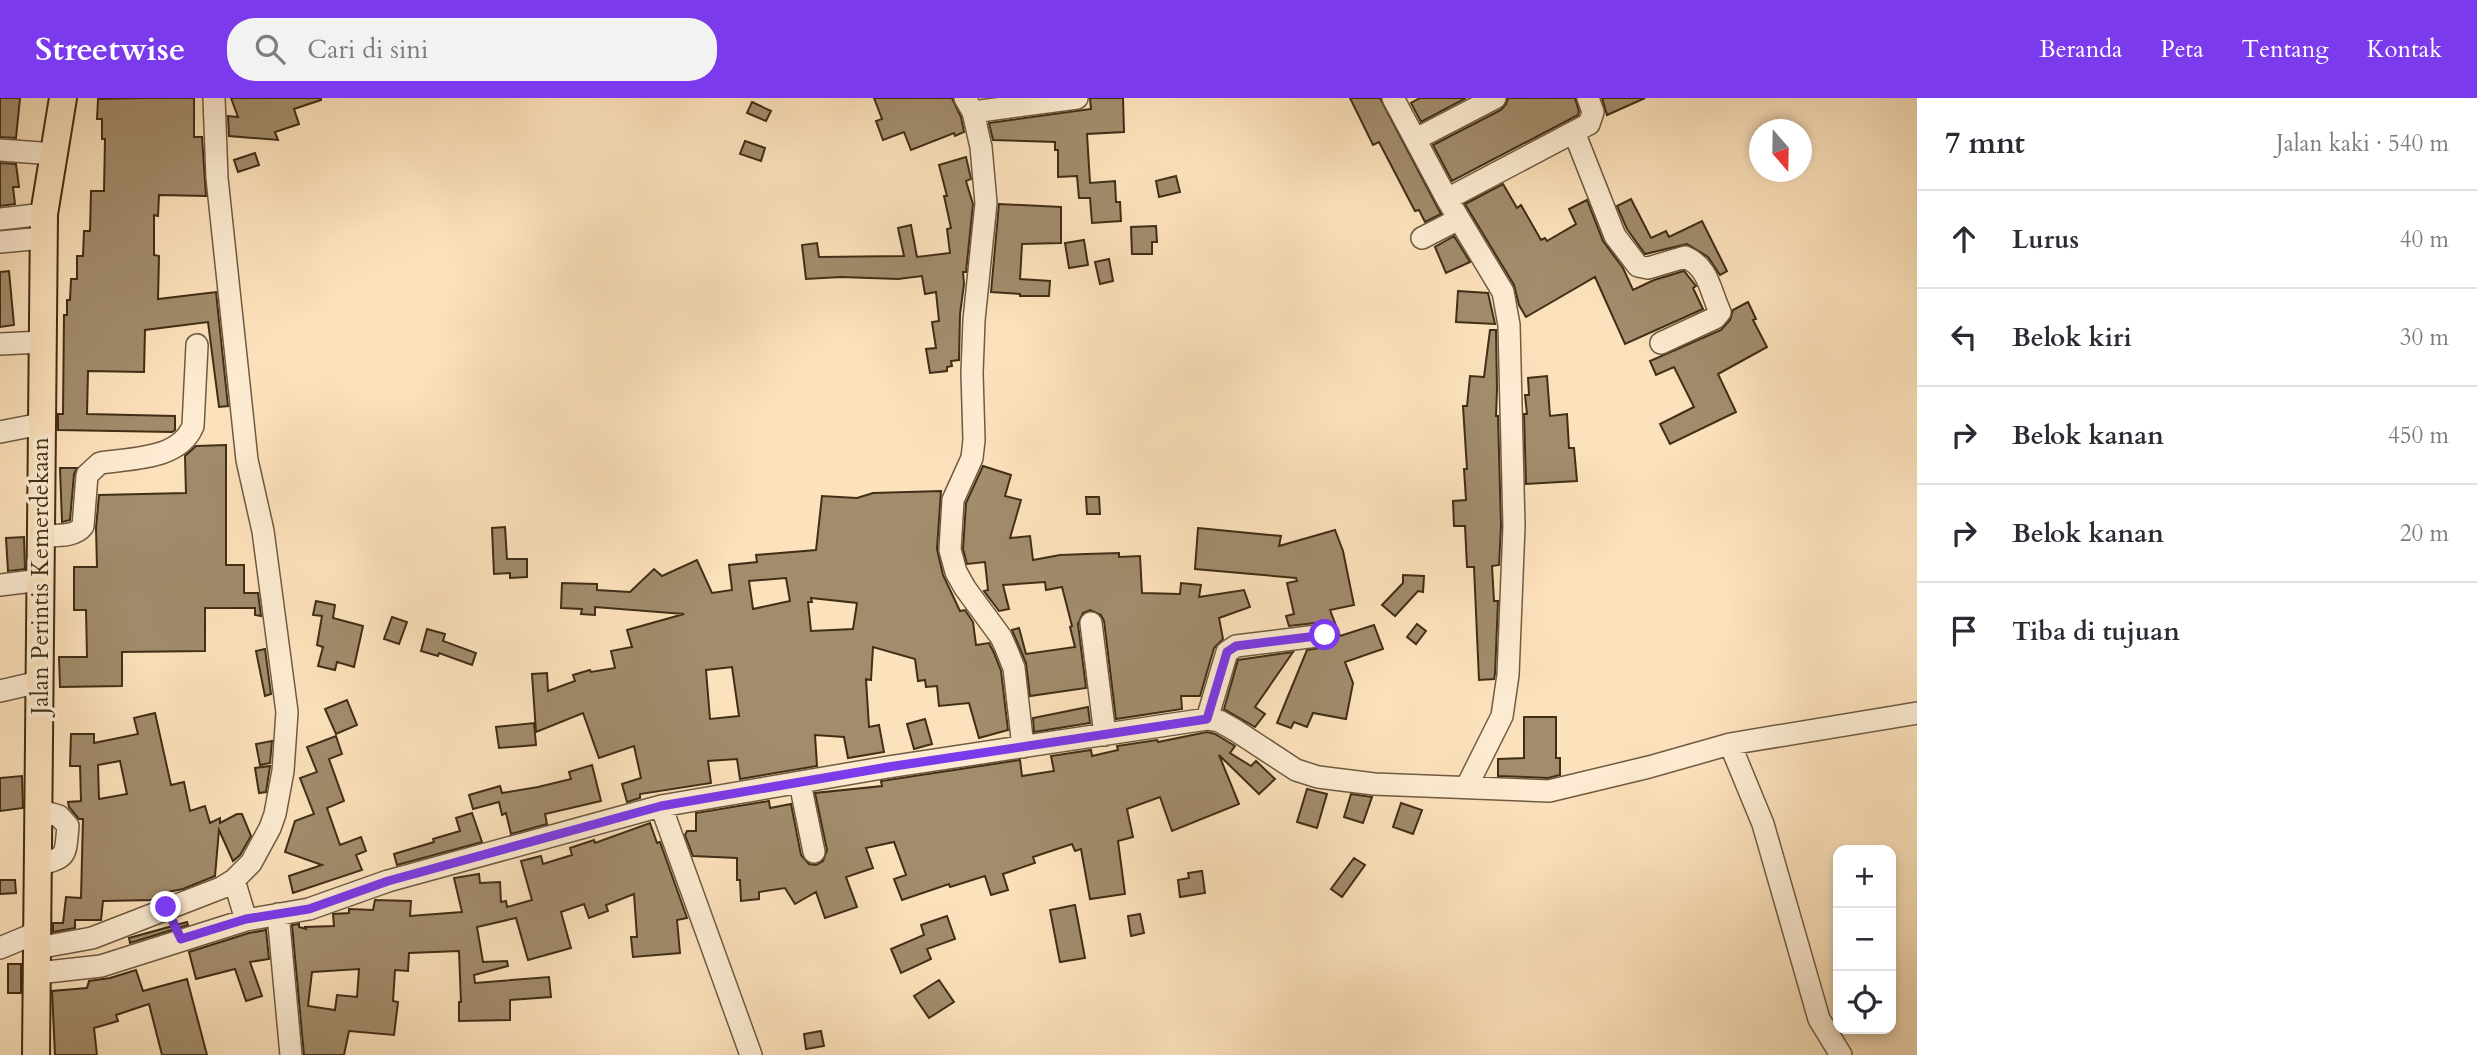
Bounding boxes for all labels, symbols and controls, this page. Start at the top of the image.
search box [227,18,717,81]
text: Streetwise [35,27,185,72]
icon: search [251,30,289,68]
text: Cari di sini [307,32,428,67]
text: Beranda [2039,33,2122,66]
text: Peta [2160,33,2204,66]
text: Tentang [2242,33,2329,66]
text: Kontak [2367,33,2442,66]
north arrow [1749,119,1812,182]
text: 7 mnt [1945,123,2025,164]
text: Jalan kaki · 540 m [2276,128,2449,159]
icon: ahead [1945,220,1983,258]
text: Lurus [2012,222,2079,257]
text: 40 m [2400,224,2449,255]
icon: left [1945,318,1983,356]
text: Belok kiri [2012,320,2132,355]
text: 30 m [2400,322,2449,353]
icon: right [1945,416,1983,454]
text: Belok kanan [2012,418,2164,453]
text: 450 m [2388,420,2449,451]
street label: Jalan Perintis Kemerdekaan [24,437,57,718]
icon: right [1945,514,1983,552]
text: Belok kanan [2012,516,2164,551]
text: 20 m [2400,518,2449,549]
icon: arrive [1945,612,1983,650]
text: Tiba di tujuan [2012,614,2180,649]
route start [1309,619,1340,650]
map controls [1833,845,1896,1034]
button: + [1833,845,1896,908]
route end [150,891,181,922]
button: − [1833,908,1896,971]
button: locate [1833,971,1896,1034]

